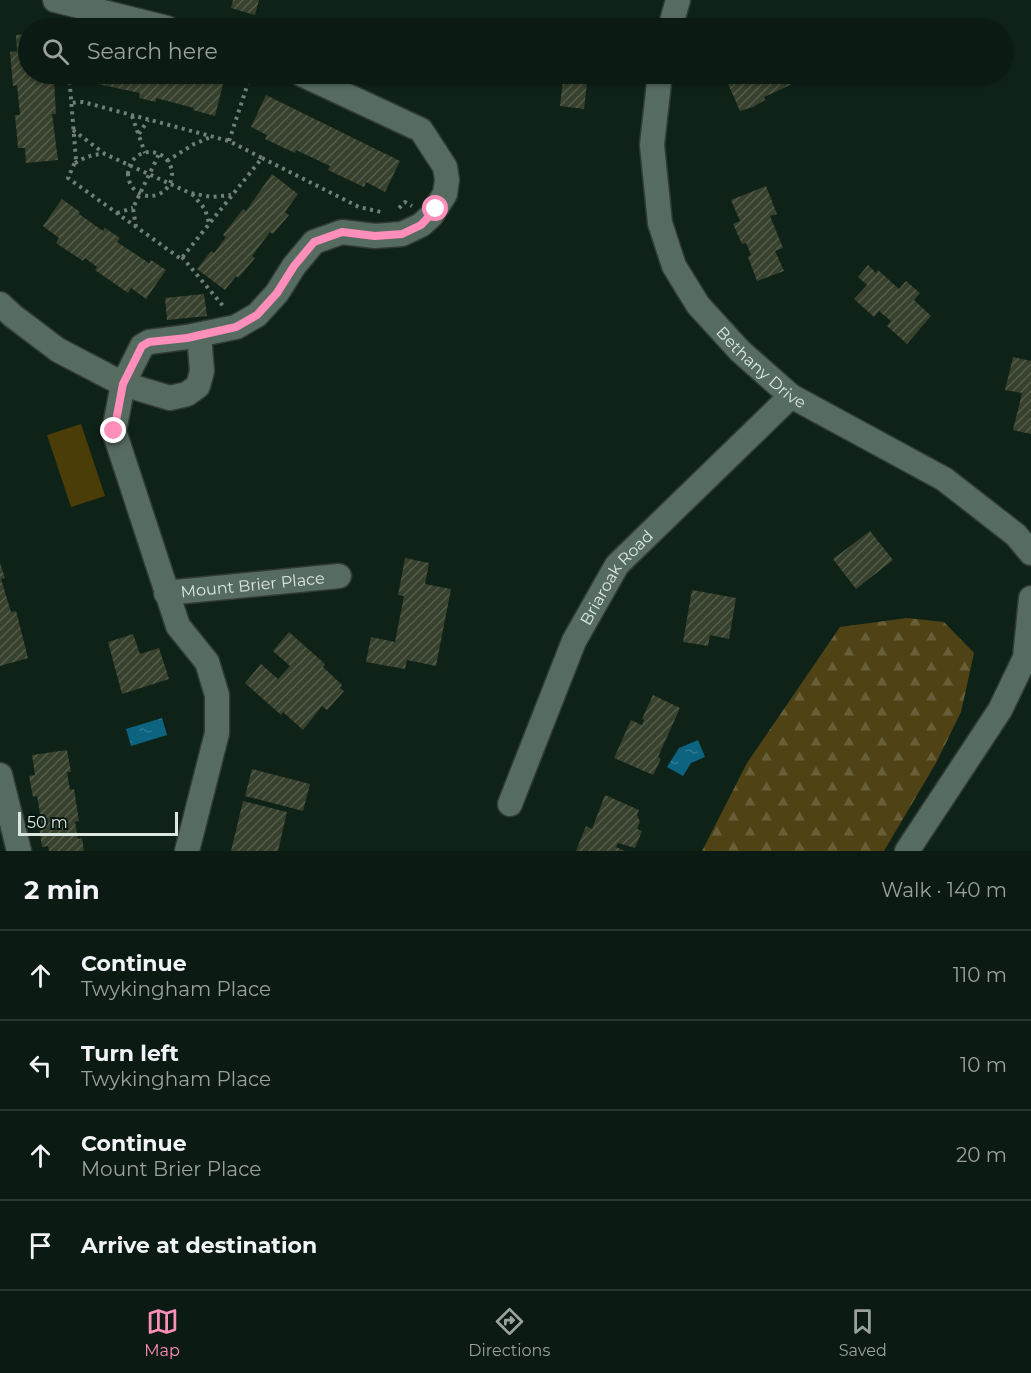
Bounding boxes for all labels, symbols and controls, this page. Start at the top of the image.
search box [18,18,1013,84]
icon: search [39,35,72,68]
text: Search here [87,38,218,65]
route start [422,195,448,221]
street label: Bethany Drive [712,323,809,412]
route end [100,417,126,443]
street label: Briaroak Road [576,526,657,628]
street label: Mount Brier Place [180,568,325,602]
scale bar [18,809,178,836]
text: 50 m [27,813,68,832]
text: 2 min [24,874,100,906]
text: Walk · 140 m [881,878,1007,902]
text: Continue [81,950,187,977]
icon: ahead [24,959,57,992]
text: 110 m [953,963,1007,987]
text: Twykingham Place [81,977,271,1001]
text: Turn left [81,1040,179,1067]
icon: left [24,1049,57,1082]
text: 10 m [960,1053,1007,1077]
text: Twykingham Place [81,1067,271,1091]
text: Continue [81,1130,187,1157]
icon: ahead [24,1139,57,1172]
text: 20 m [956,1143,1007,1167]
text: Mount Brier Place [81,1157,261,1181]
icon: arrive [24,1229,57,1262]
text: Arrive at destination [81,1232,317,1259]
tab: Map [144,1305,180,1360]
tab: Directions [468,1305,550,1360]
tab: Saved [839,1305,887,1360]

